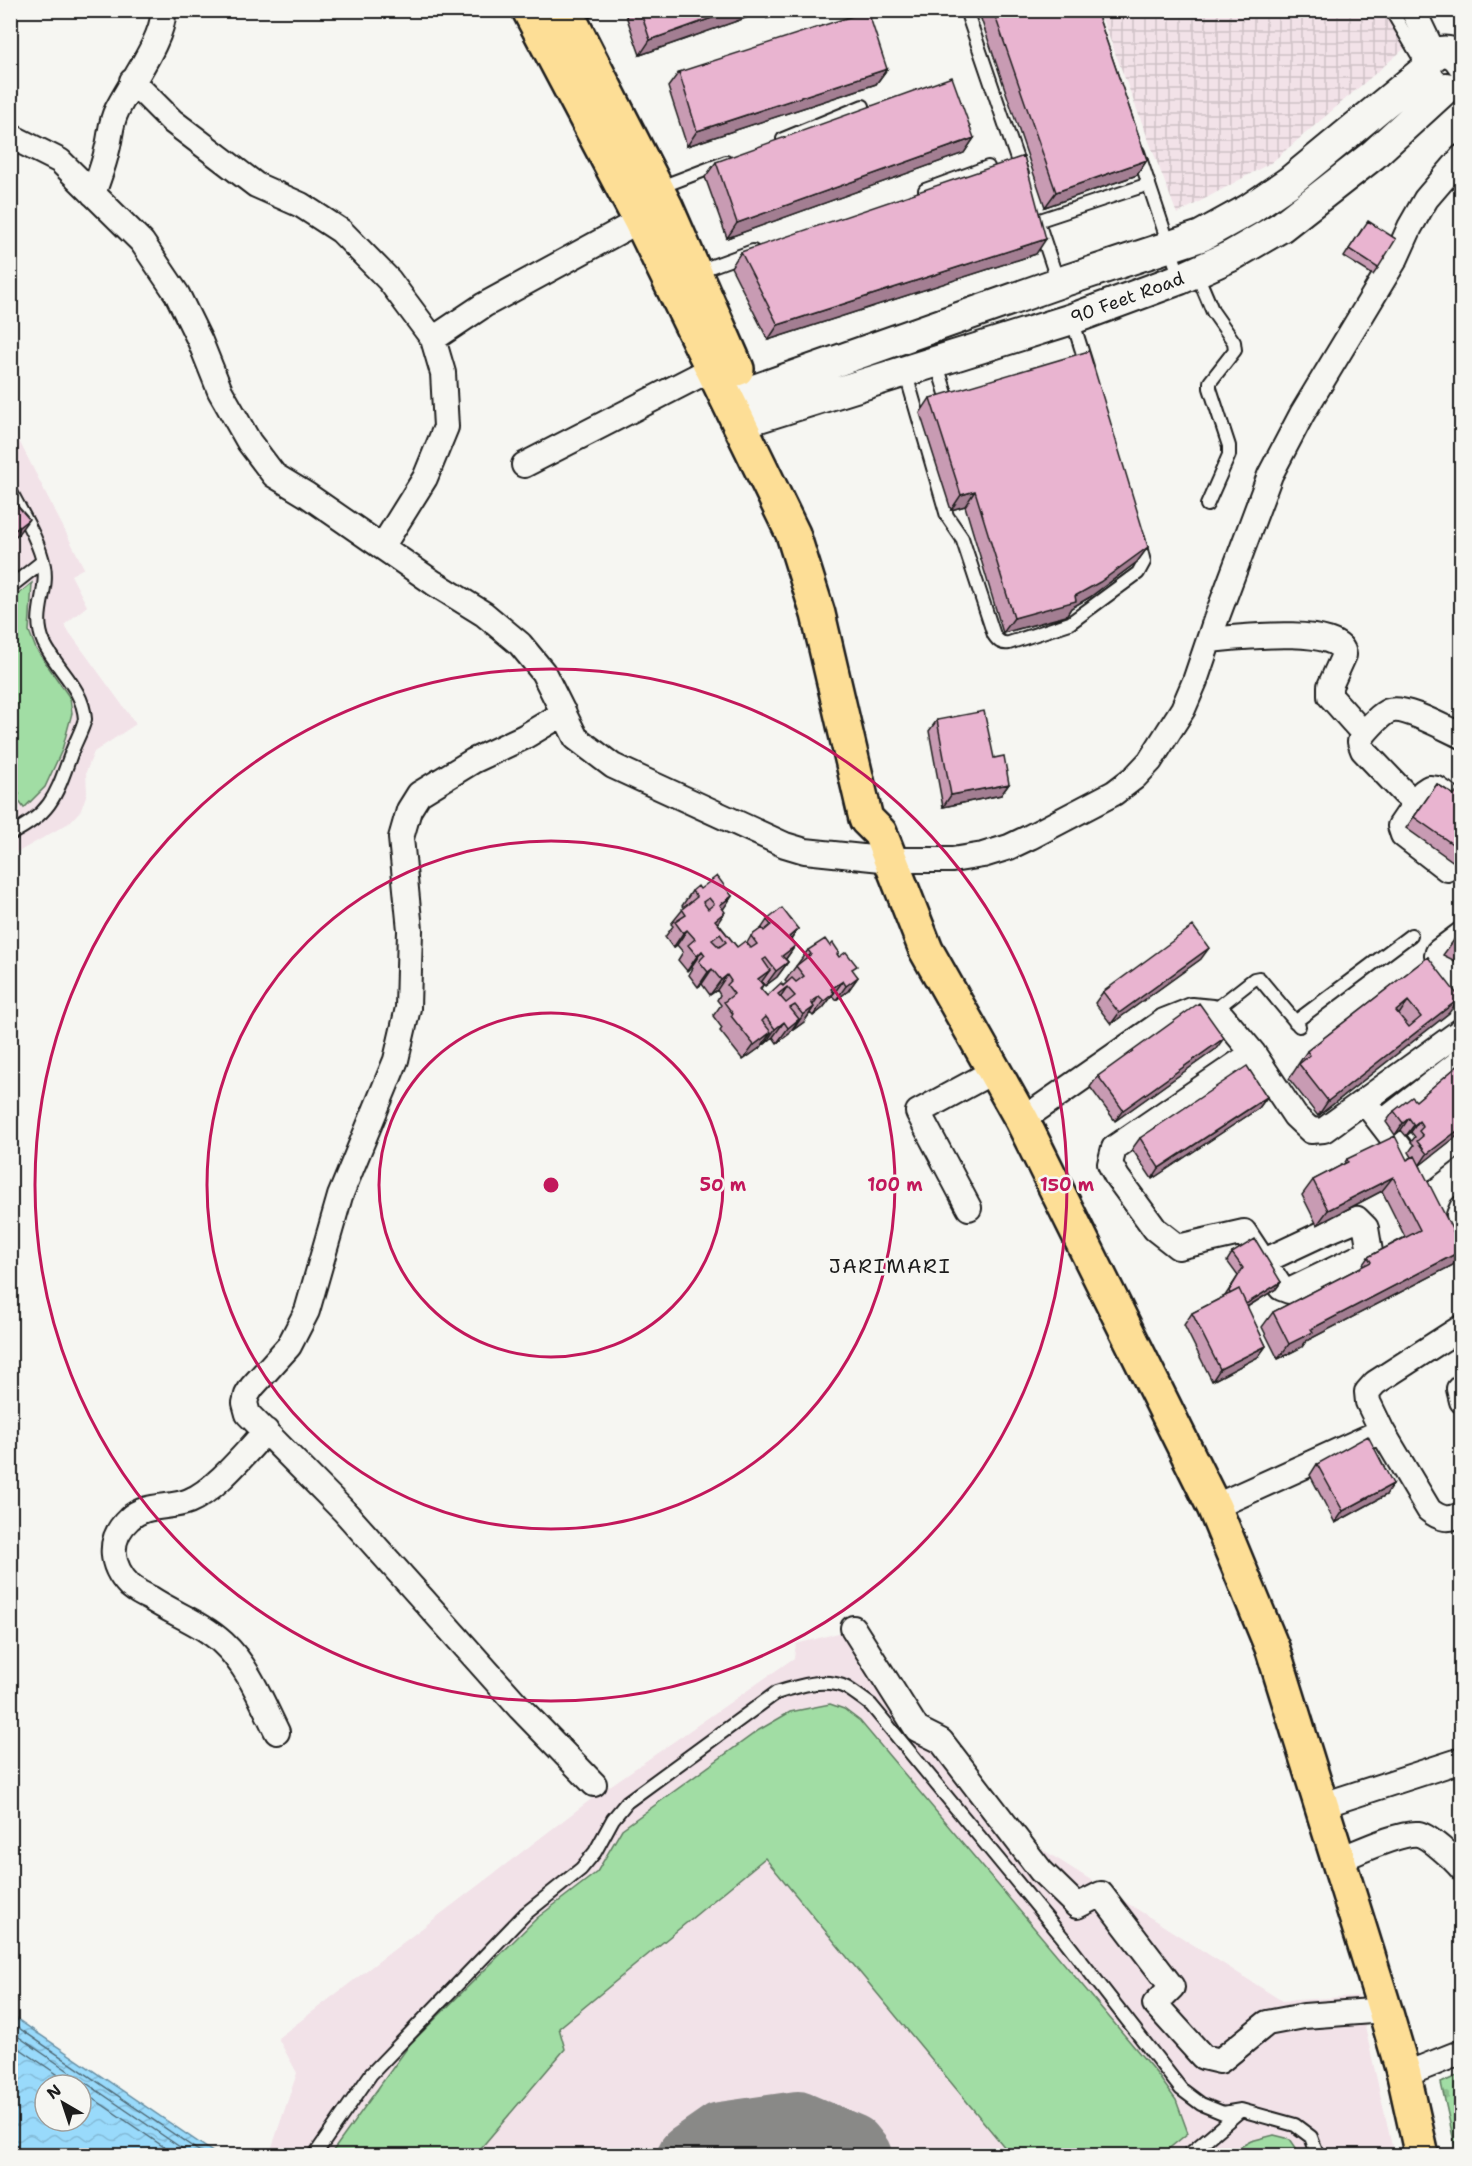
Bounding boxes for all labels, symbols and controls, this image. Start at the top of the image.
street label: 90 Feet Road [1067,266,1187,330]
text: 50 m [700,1173,747,1197]
text: 100 m [867,1173,923,1197]
text: 150 m [1040,1173,1095,1197]
centre of rings [541,1175,561,1195]
district label: JARIMARI [829,1253,951,1279]
north arrow [33,2073,93,2133]
text: N [42,2080,65,2104]

